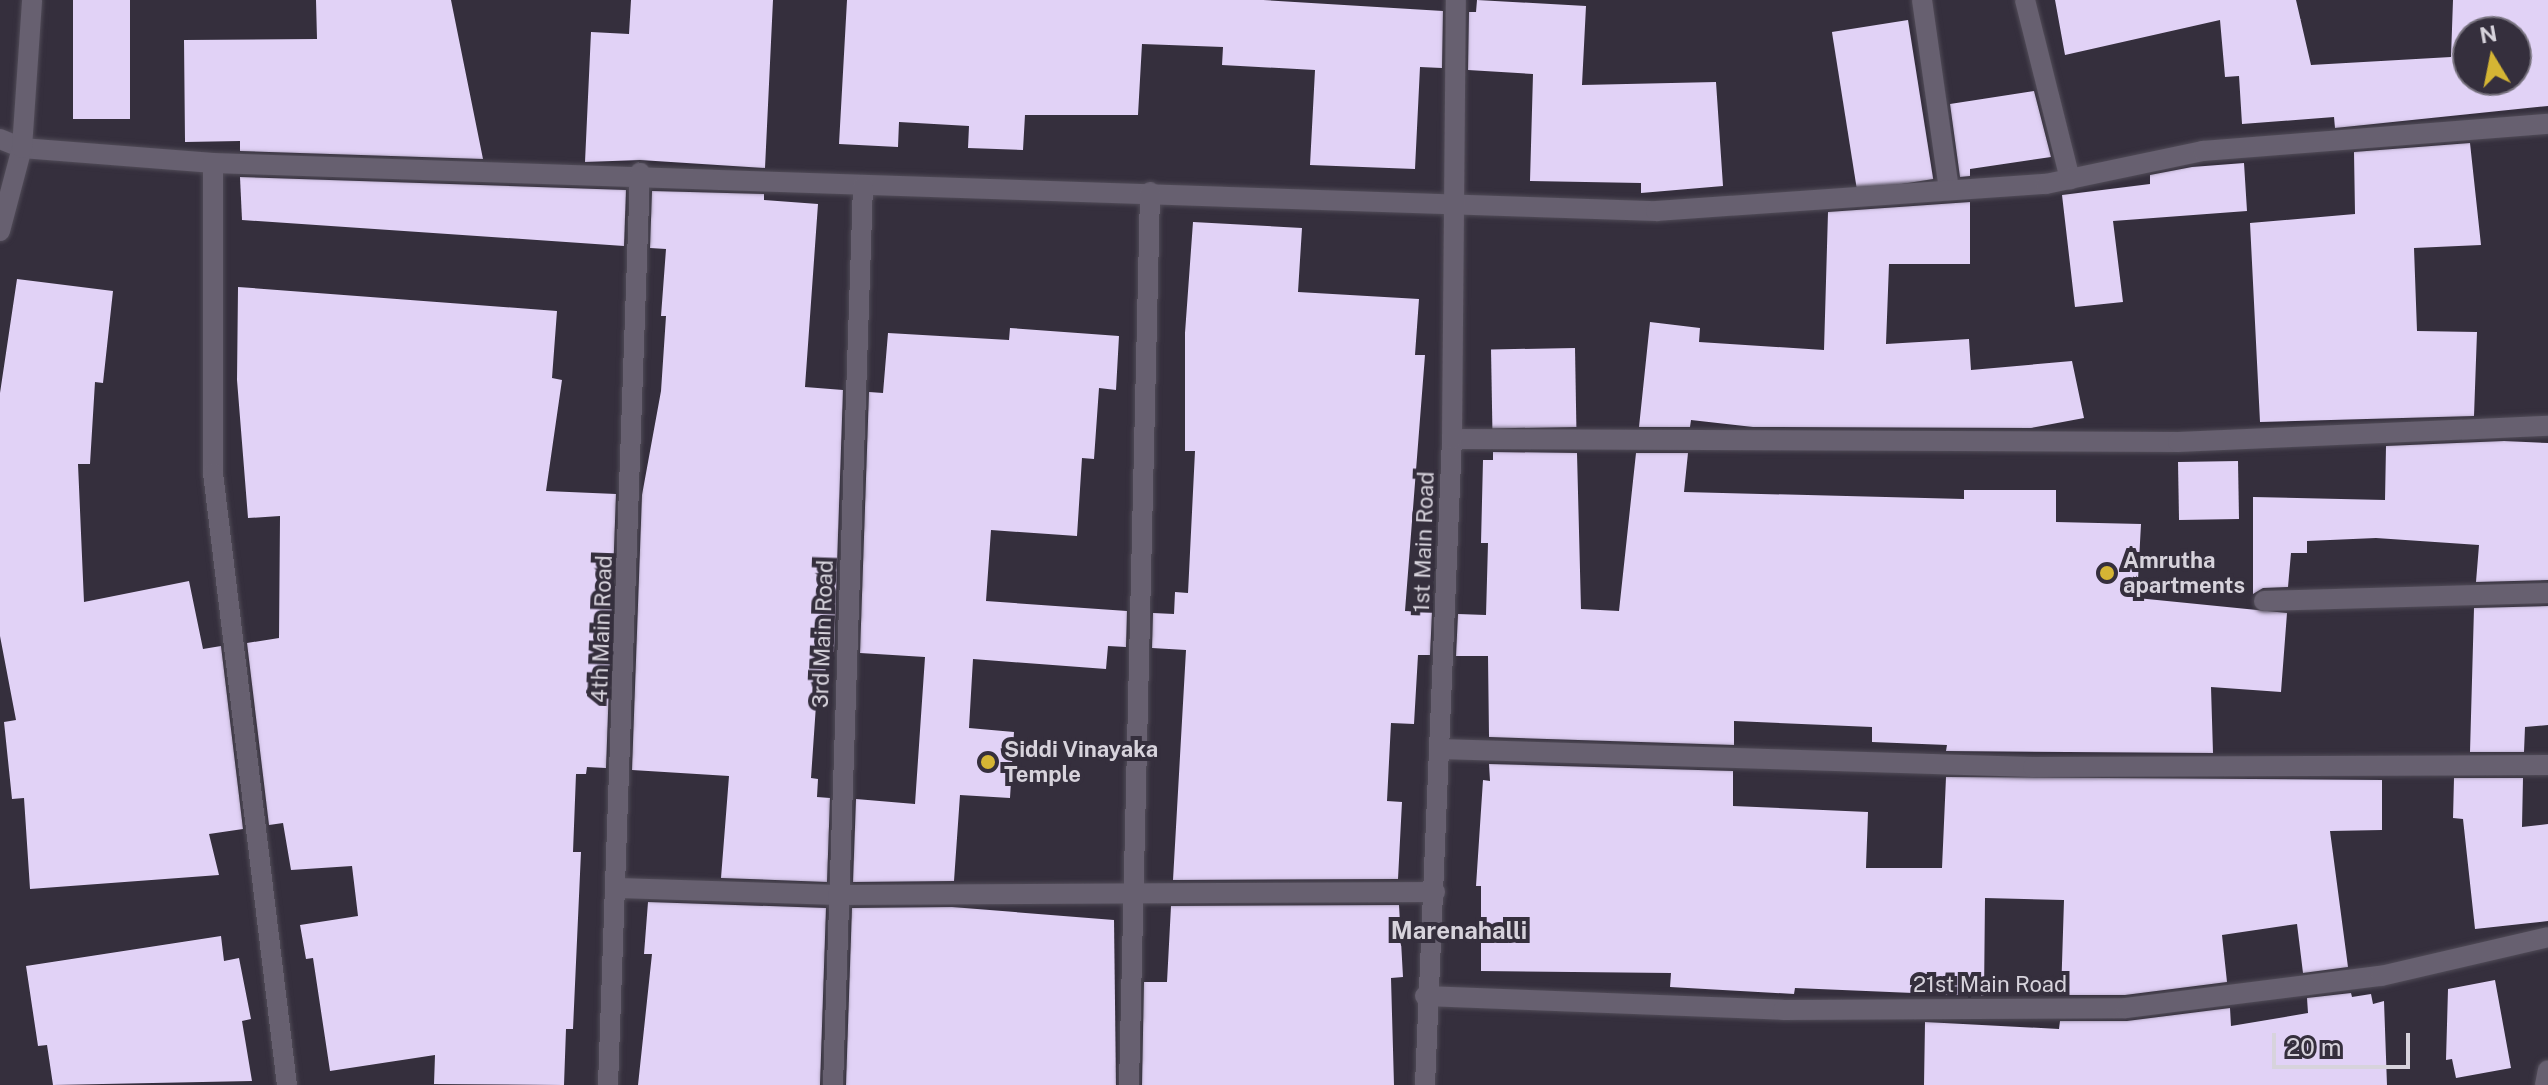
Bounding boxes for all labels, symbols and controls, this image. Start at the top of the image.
north arrow [2452,16,2532,96]
text: N [2477,20,2499,49]
street label: 1st Main Road [1408,471,1440,613]
place label: Amrutha apartments [2123,547,2245,598]
street label: 4th Main Road [586,555,618,703]
street label: 3rd Main Road [807,560,839,708]
marker: Amrutha apartments [2098,564,2116,582]
place label: Siddi Vinayaka Temple [1004,736,1159,788]
marker: Siddi Vinayaka Temple [979,753,997,771]
district label: Marenahalli [1391,917,1527,945]
street label: 21st Main Road [1913,972,2067,998]
scale bar [2276,1017,2414,1067]
text: 20 m [2286,1033,2342,1061]

